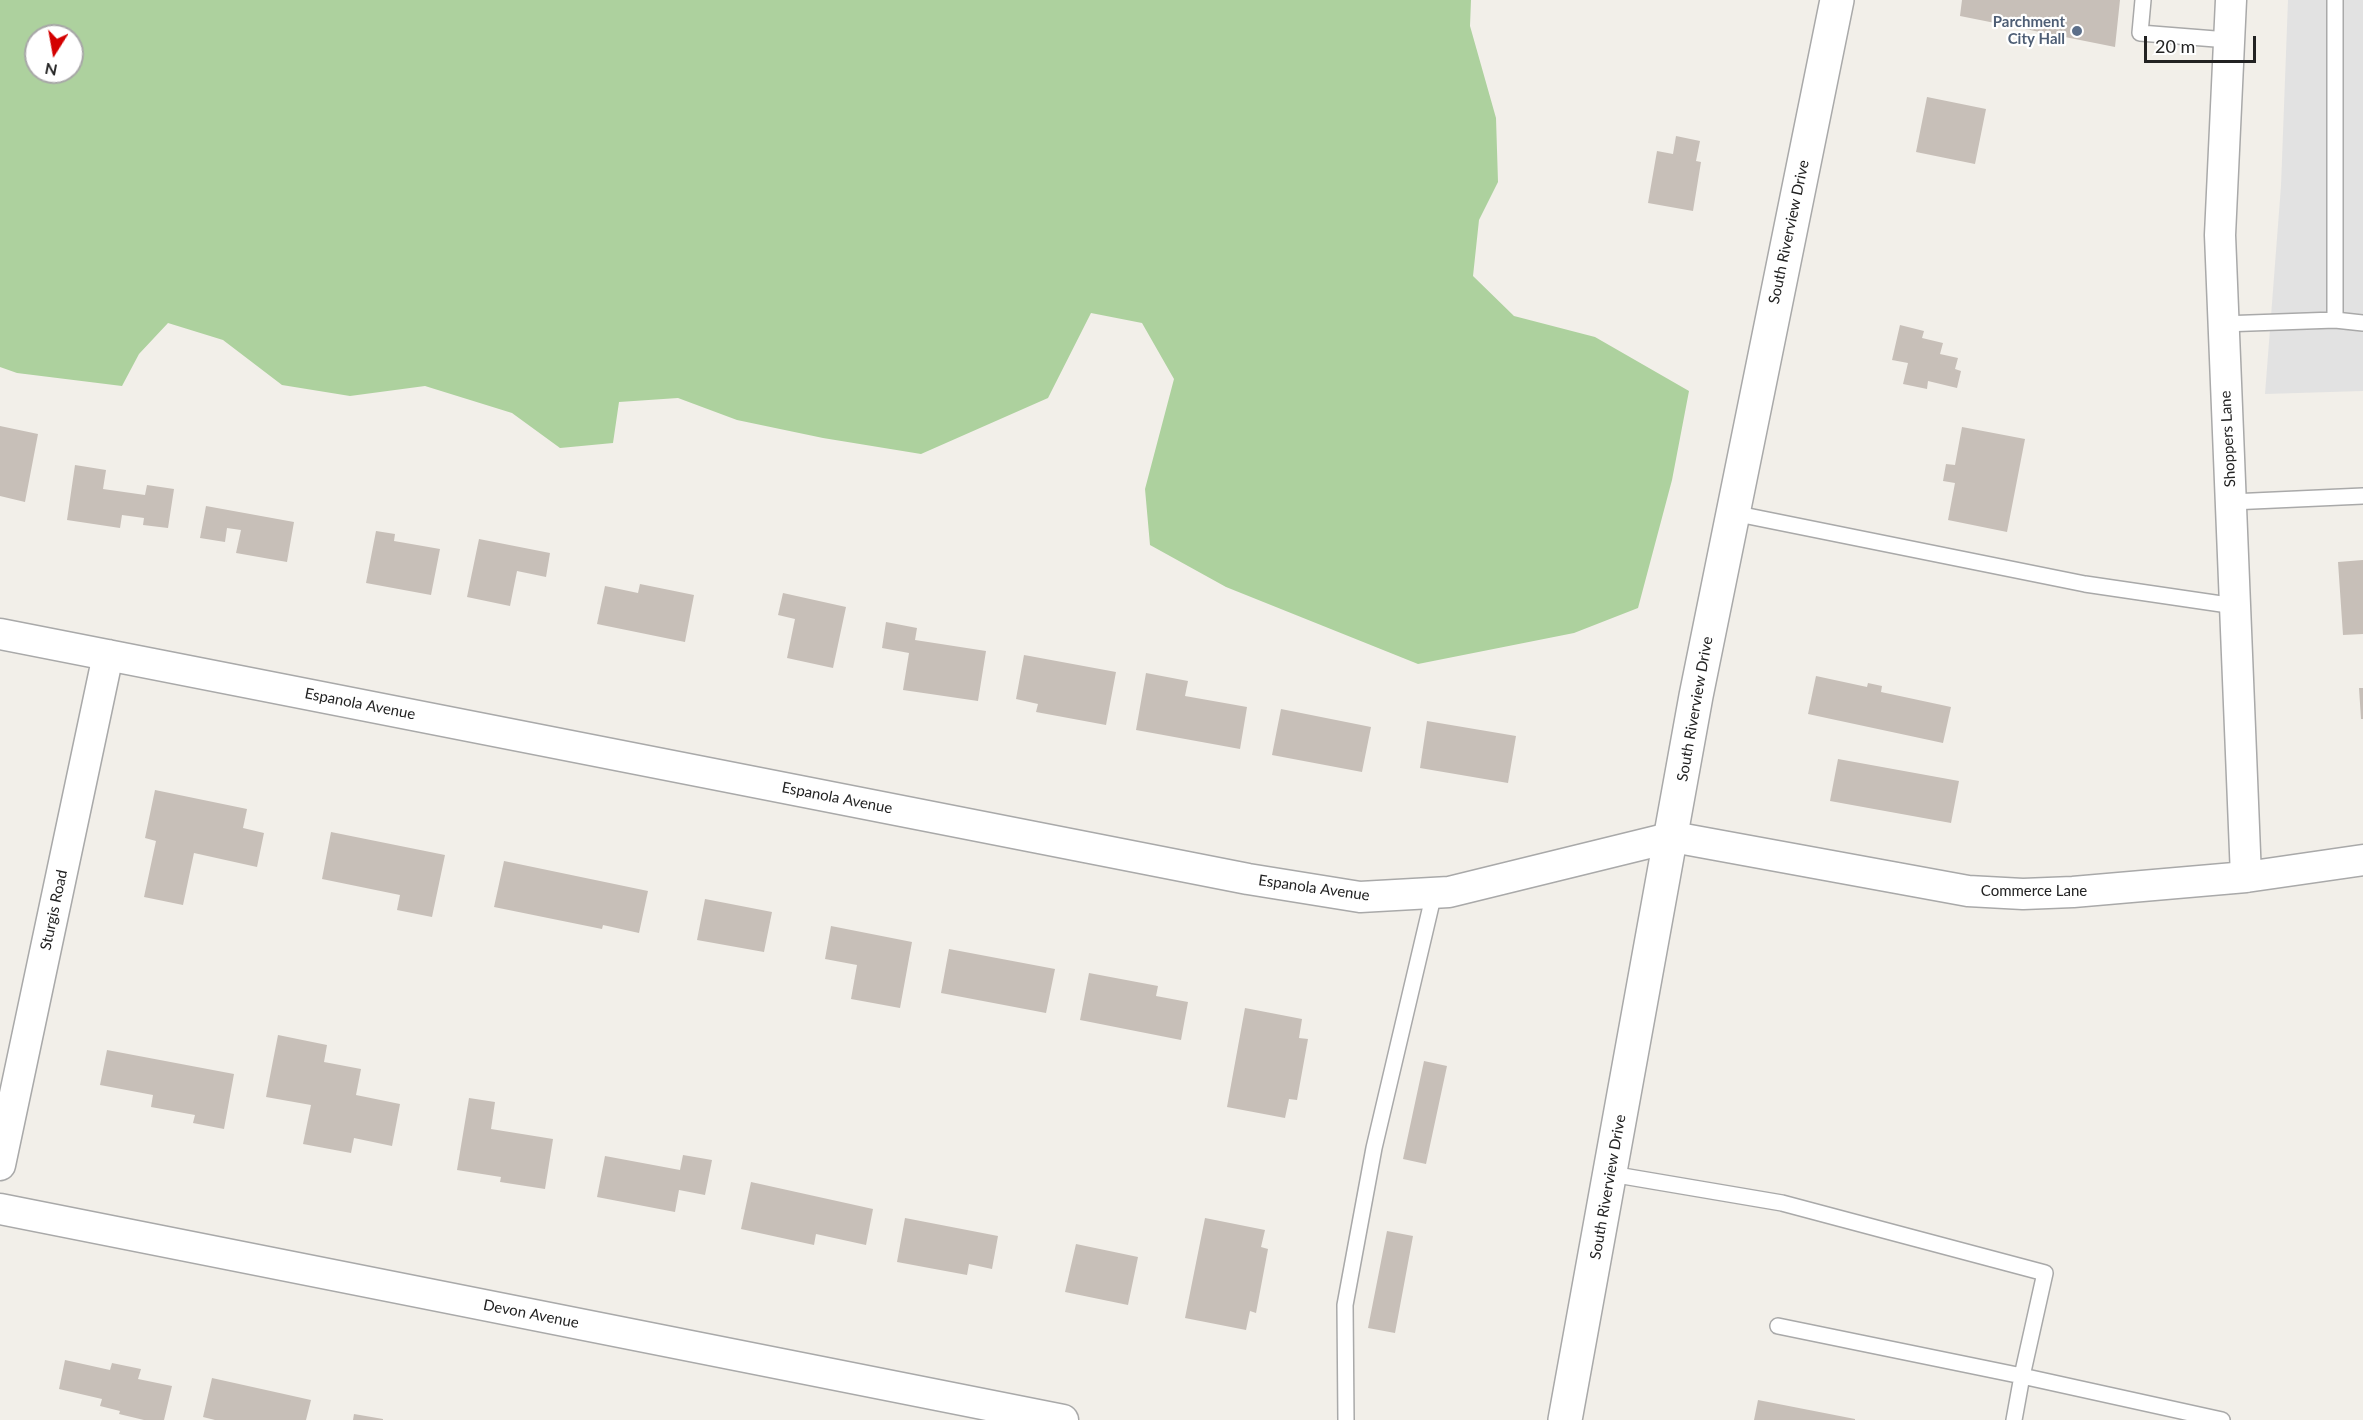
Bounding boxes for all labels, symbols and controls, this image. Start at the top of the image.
place label: Parchment City Hall [1993,13,2065,48]
north arrow [24,24,84,84]
marker: Parchment City Hall [2070,24,2084,38]
scale bar [2147,24,2260,62]
text: 20 m [2155,35,2195,57]
text: N [43,60,59,81]
street label: South Riverview Drive [1765,158,1813,306]
street label: Shoppers Lane [2216,390,2240,488]
street label: South Riverview Drive [1673,635,1717,783]
street label: Espanola Avenue [303,684,417,724]
street label: Espanola Avenue [780,778,894,818]
street label: Sturgis Road [37,868,71,952]
street label: Espanola Avenue [1257,871,1371,905]
street label: Commerce Lane [1981,882,2087,900]
street label: South Riverview Drive [1586,1113,1630,1261]
street label: Devon Avenue [482,1296,580,1332]

